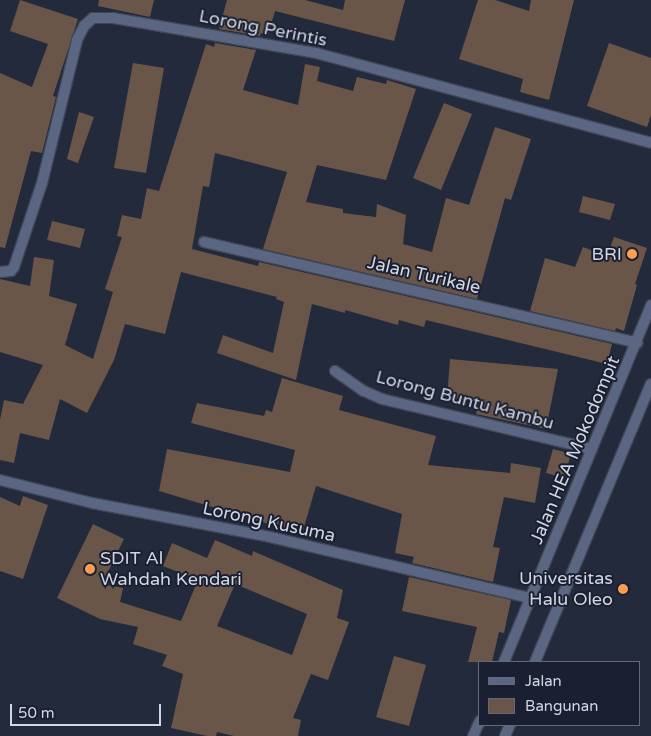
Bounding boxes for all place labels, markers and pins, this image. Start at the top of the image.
place label: BRI [592,243,622,265]
marker: BRI [626,248,638,260]
place label: SDIT Al Wahdah Kendari [100,548,242,590]
marker: SDIT Al Wahdah Kendari [84,563,96,575]
place label: Universitas Halu Oleo [519,568,613,610]
marker: Universitas Halu Oleo [617,583,629,595]

